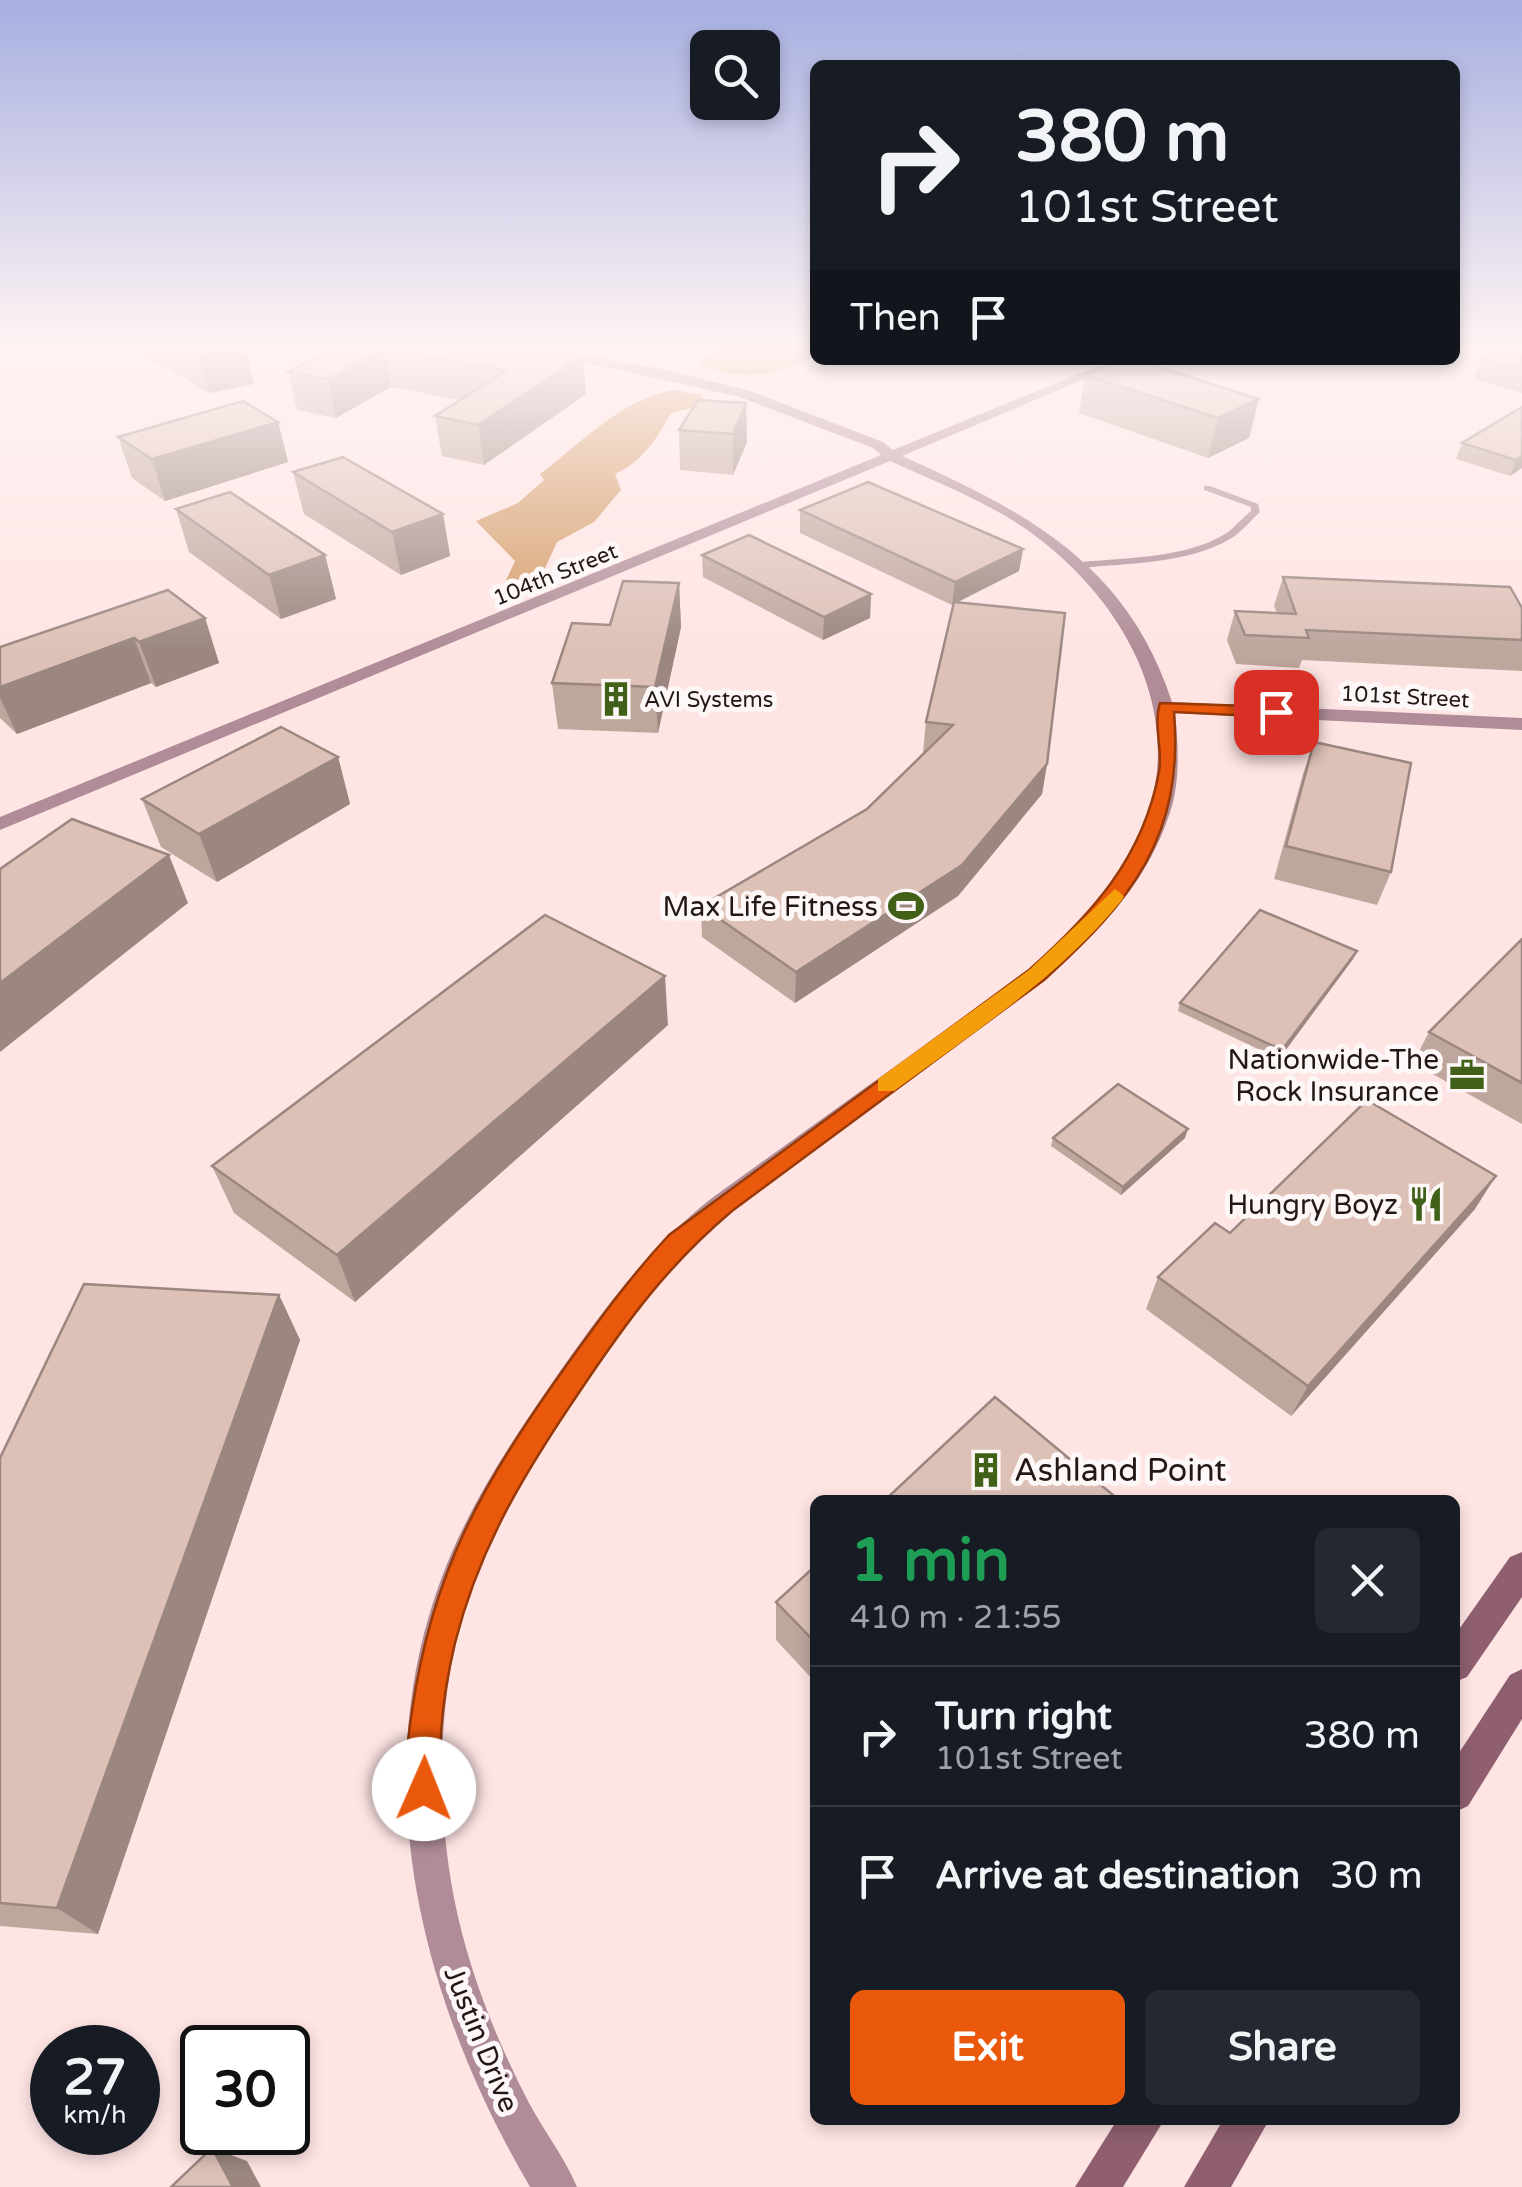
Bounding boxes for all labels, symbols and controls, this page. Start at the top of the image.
map controls [690,30,780,120]
button: search [690,30,780,120]
text: 380 m [1015,96,1229,180]
icon: right [850,100,980,230]
text: 101st Street [1015,181,1279,235]
icon: arrive [961,290,1016,345]
text: Then [850,295,941,341]
street label: 104th Street [489,538,621,612]
pin [1234,670,1319,755]
building icon: AVI Systems [597,680,635,718]
street label: 101st Street [1340,681,1470,713]
icon: arrive [1249,685,1304,740]
place label: AVI Systems [644,687,773,713]
sports icon: Max Life Fitness [887,887,925,925]
place label: Max Life Fitness [663,890,878,924]
place label: Nationwide-The Rock Insurance [1228,1043,1439,1109]
office icon: Nationwide-The Rock Insurance [1448,1056,1486,1094]
restaurant icon: Hungry Boyz [1407,1185,1445,1223]
place label: Hungry Boyz [1227,1188,1398,1222]
building icon: Ashland Point [967,1451,1005,1489]
place label: Ashland Point [1014,1452,1226,1490]
text: 1 min [850,1525,1010,1597]
button: close [1315,1528,1420,1633]
text: 410 m · 21:55 [850,1599,1062,1637]
text: Turn right [935,1694,1112,1740]
icon: right [850,1709,905,1764]
text: 380 m [1304,1713,1420,1759]
position arrow [372,1737,476,1841]
text: 101st Street [935,1740,1123,1778]
icon: arrive [850,1849,905,1904]
text: Arrive at destination [935,1853,1300,1899]
text: 30 m [1330,1853,1423,1899]
street label: Justin Drive [436,1961,526,2117]
button: Exit [850,1990,1125,2105]
button: Share [1145,1990,1420,2105]
speed limit sign: 30 [180,2025,310,2155]
text: 27 [64,2048,126,2108]
text: km/h [64,2100,126,2130]

